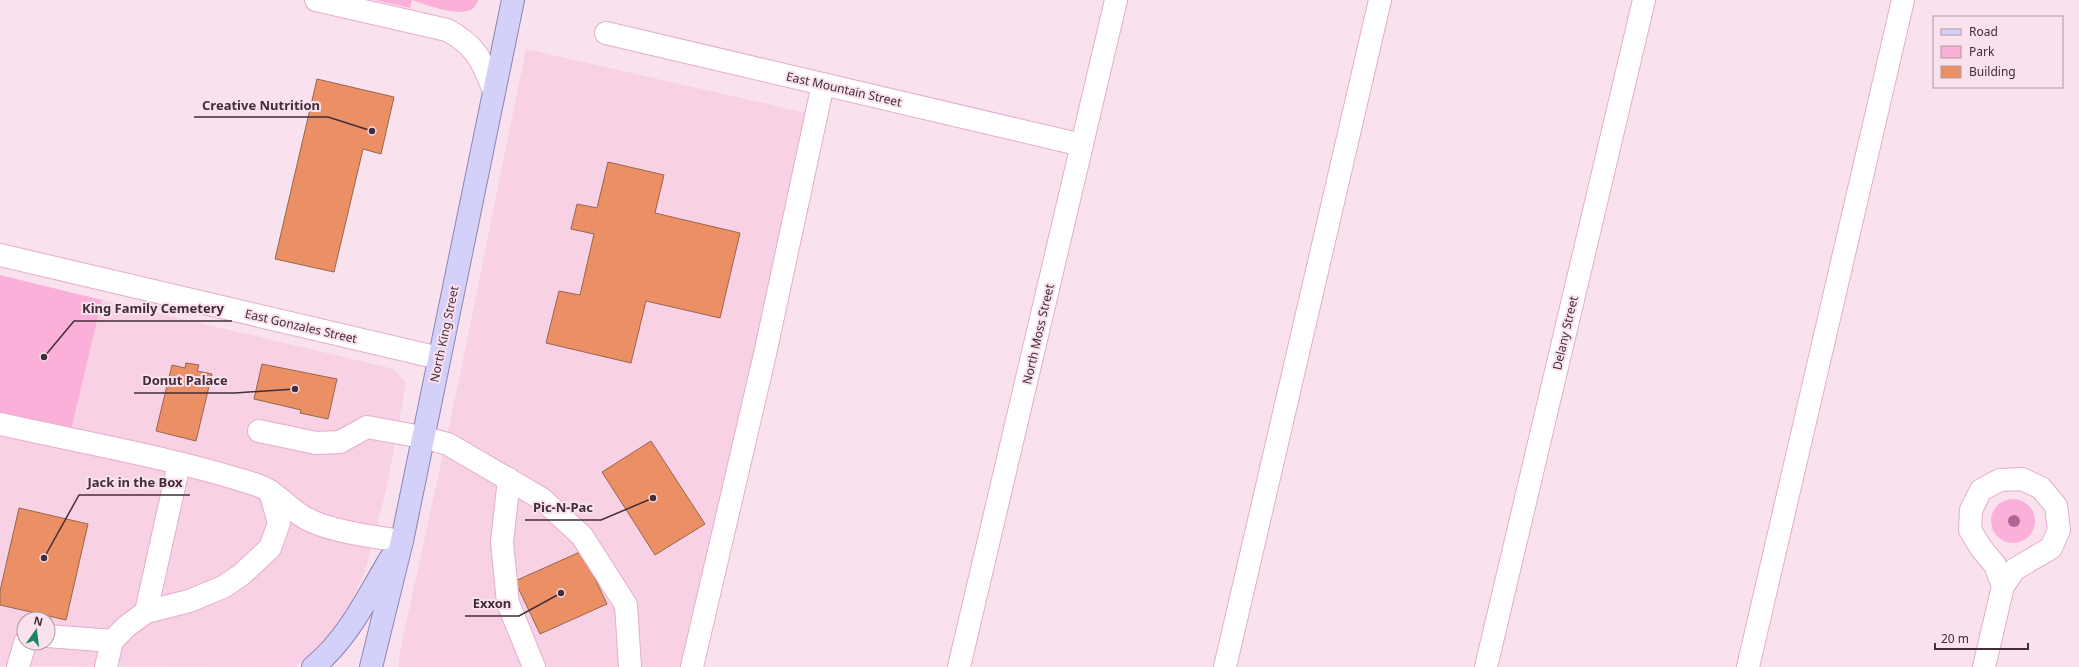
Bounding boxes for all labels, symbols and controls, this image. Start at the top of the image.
legend [1933,16,2063,88]
text: Road [1969,23,1998,40]
text: Park [1969,43,1995,60]
text: Building [1969,63,2016,80]
street label: East Mountain Street [785,67,904,111]
callout: Creative Nutrition [194,92,328,117]
text: Creative Nutrition [202,96,320,114]
street label: North Moss Street [1018,282,1058,386]
street label: North King Street [425,284,463,384]
street label: Delany Street [1548,294,1582,372]
callout: King Family Cemetery [74,296,232,321]
text: King Family Cemetery [82,299,225,317]
street label: East Gonzales Street [243,305,359,347]
callout: Donut Palace [134,368,235,393]
text: Donut Palace [142,371,228,389]
callout: Jack in the Box [79,470,190,495]
text: Jack in the Box [86,473,183,491]
callout: Pic-N-Pac [525,495,601,520]
text: Pic-N-Pac [533,498,593,516]
callout: Exxon [465,591,519,616]
text: Exxon [473,594,511,612]
north arrow [16,611,56,651]
text: N [32,612,45,629]
scale bar [1935,625,2028,651]
text: 20 m [1941,630,1969,647]

